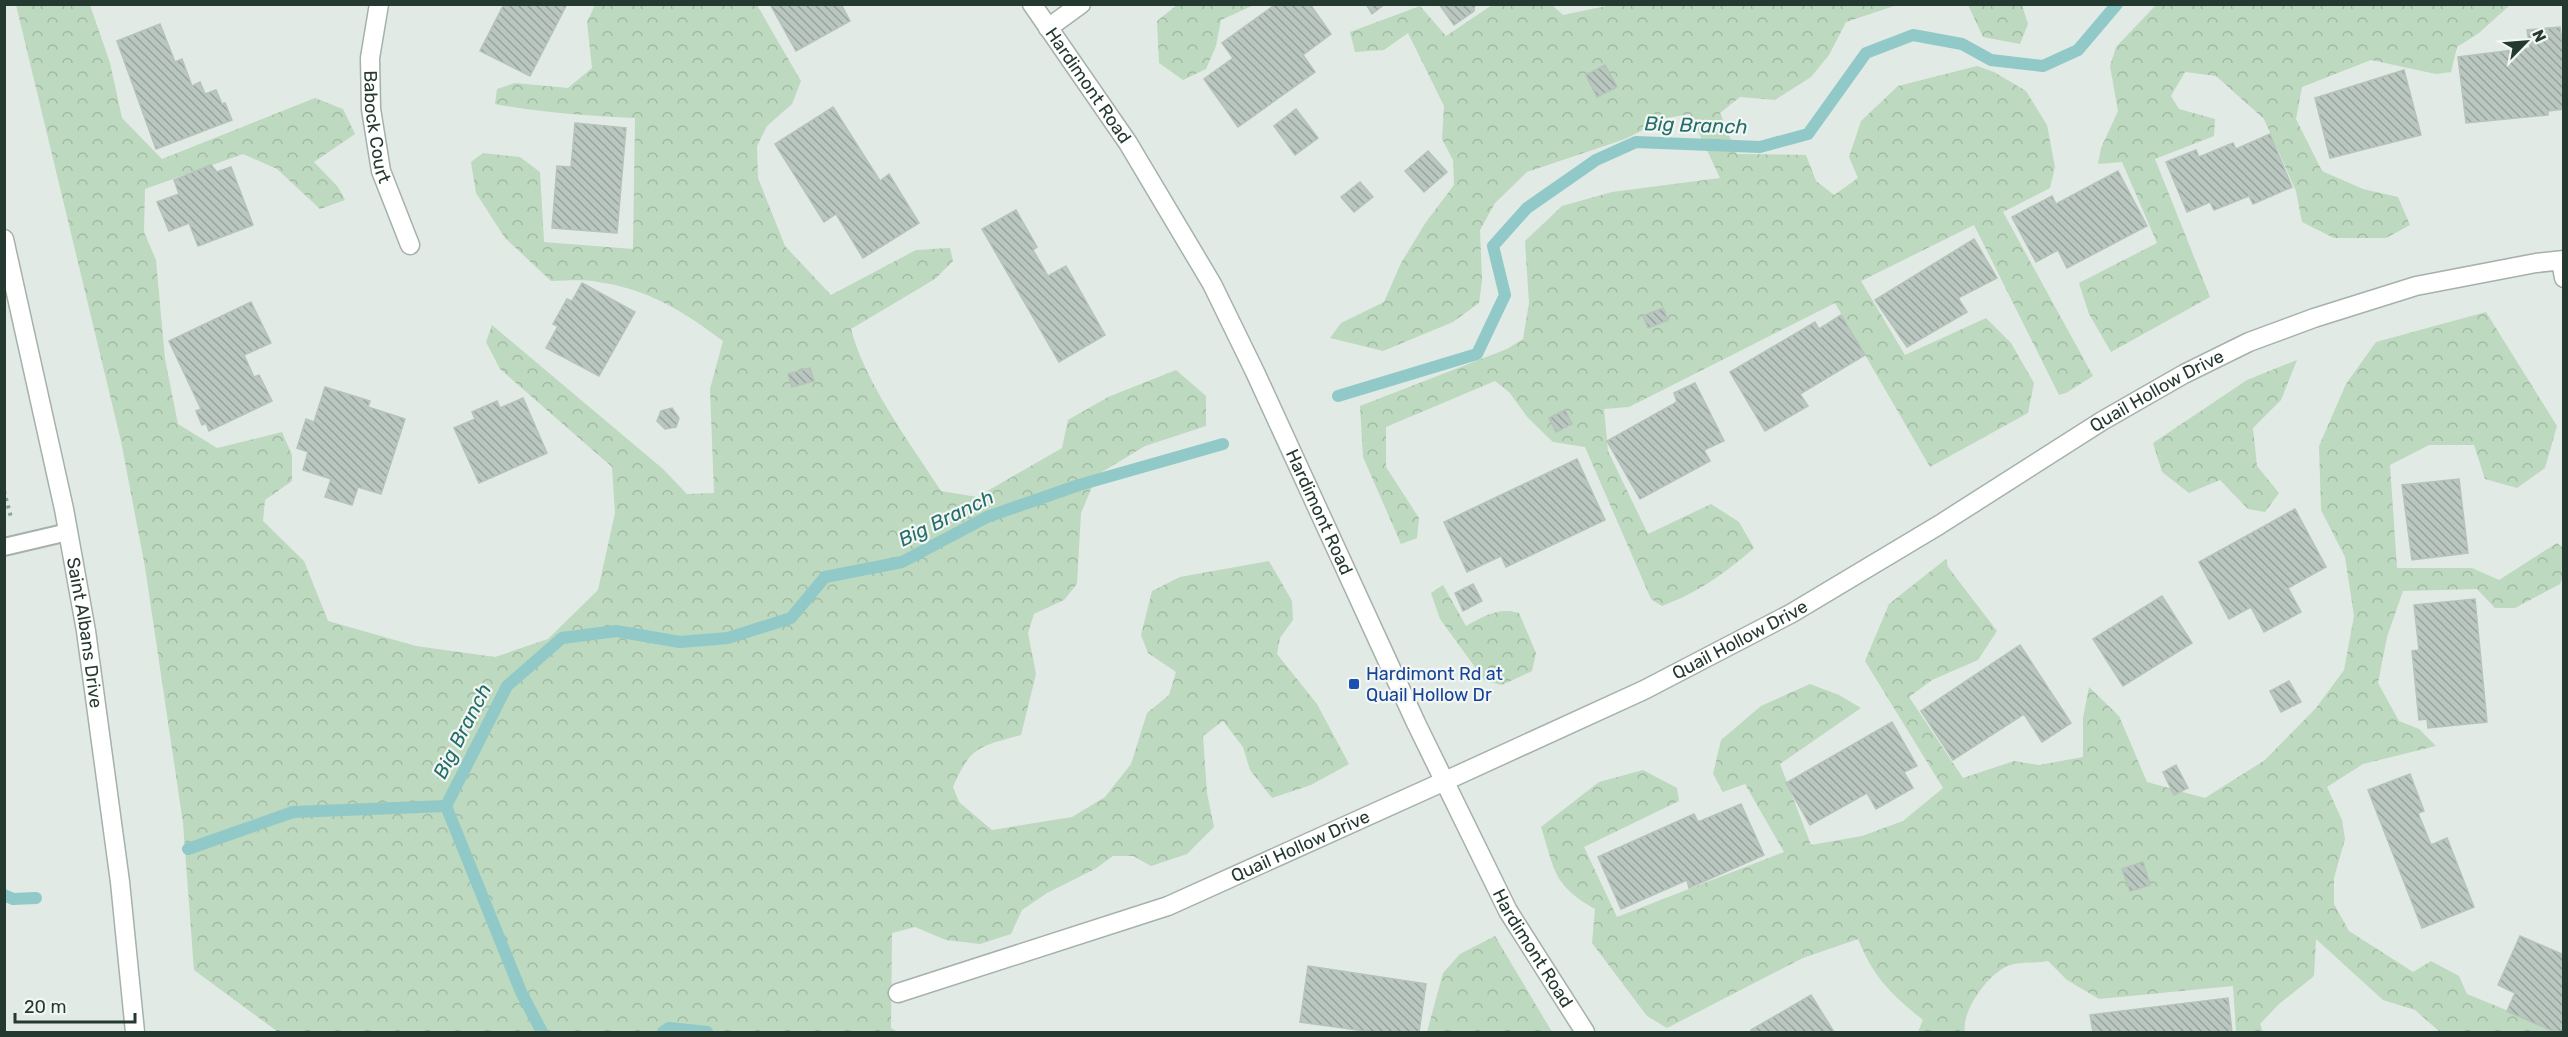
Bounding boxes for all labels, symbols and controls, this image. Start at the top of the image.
north arrow [2496,12,2556,72]
street label: Hardimont Road [1041,23,1136,148]
text: N [2528,27,2550,45]
street label: Babock Court [359,70,396,186]
water label: Big Branch [1644,111,1748,139]
street label: Quail Hollow Drive [2086,345,2228,437]
street label: Hardimont Road [1281,446,1358,578]
water label: Big Branch [894,485,998,551]
street label: Saint Albans Drive [62,556,107,709]
street label: Quail Hollow Drive [1668,595,1812,684]
place label: Hardimont Rd at Quail Hollow Dr [1366,663,1503,706]
marker: Hardimont Rd at Quail Hollow Dr [1347,677,1361,691]
water label: Big Branch [428,680,496,782]
street label: Quail Hollow Drive [1228,805,1373,887]
street label: Hardimont Road [1488,885,1578,1012]
scale bar [15,986,135,1024]
text: 20 m [24,996,66,1018]

